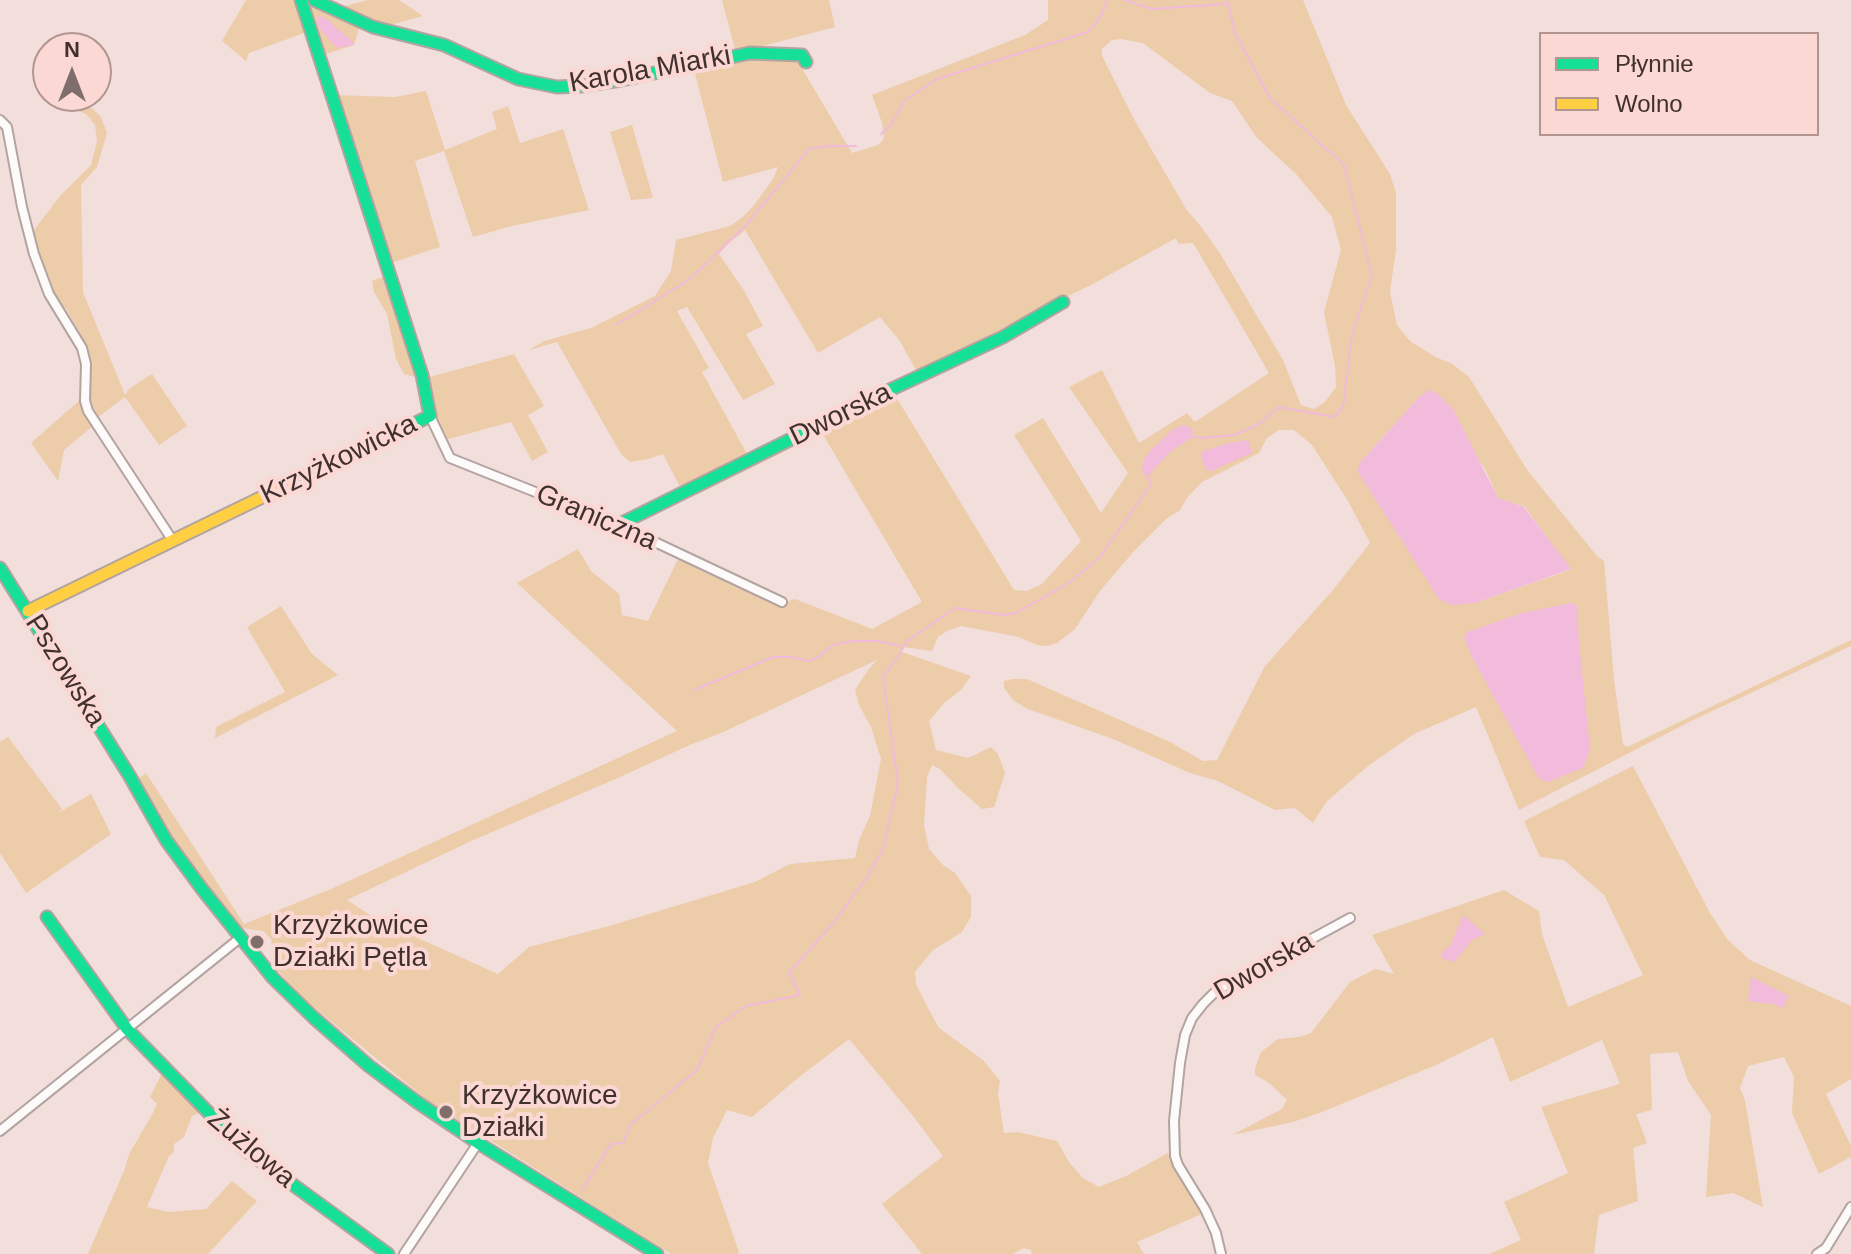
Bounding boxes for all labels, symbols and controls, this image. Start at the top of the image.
north arrow [32,32,112,112]
legend [1539,32,1819,136]
text: N [64,37,80,62]
street label: Karola Miarki [567,39,733,101]
text: Płynnie [1615,50,1694,77]
text: Wolno [1615,90,1683,117]
street label: Dworska [785,376,897,454]
street label: Krzyżkowicka [255,408,423,512]
street label: Graniczna [531,478,661,558]
street label: Pszowska [17,609,113,733]
place label: Krzyżkowice Działki Pętla [273,909,429,975]
street label: Dworska [1208,925,1320,1009]
marker: Krzyżkowice Działki Pętla [248,933,266,951]
place label: Krzyżkowice Działki [462,1079,618,1145]
street label: Żużlowa [200,1103,302,1195]
marker: Krzyżkowice Działki [437,1103,455,1121]

